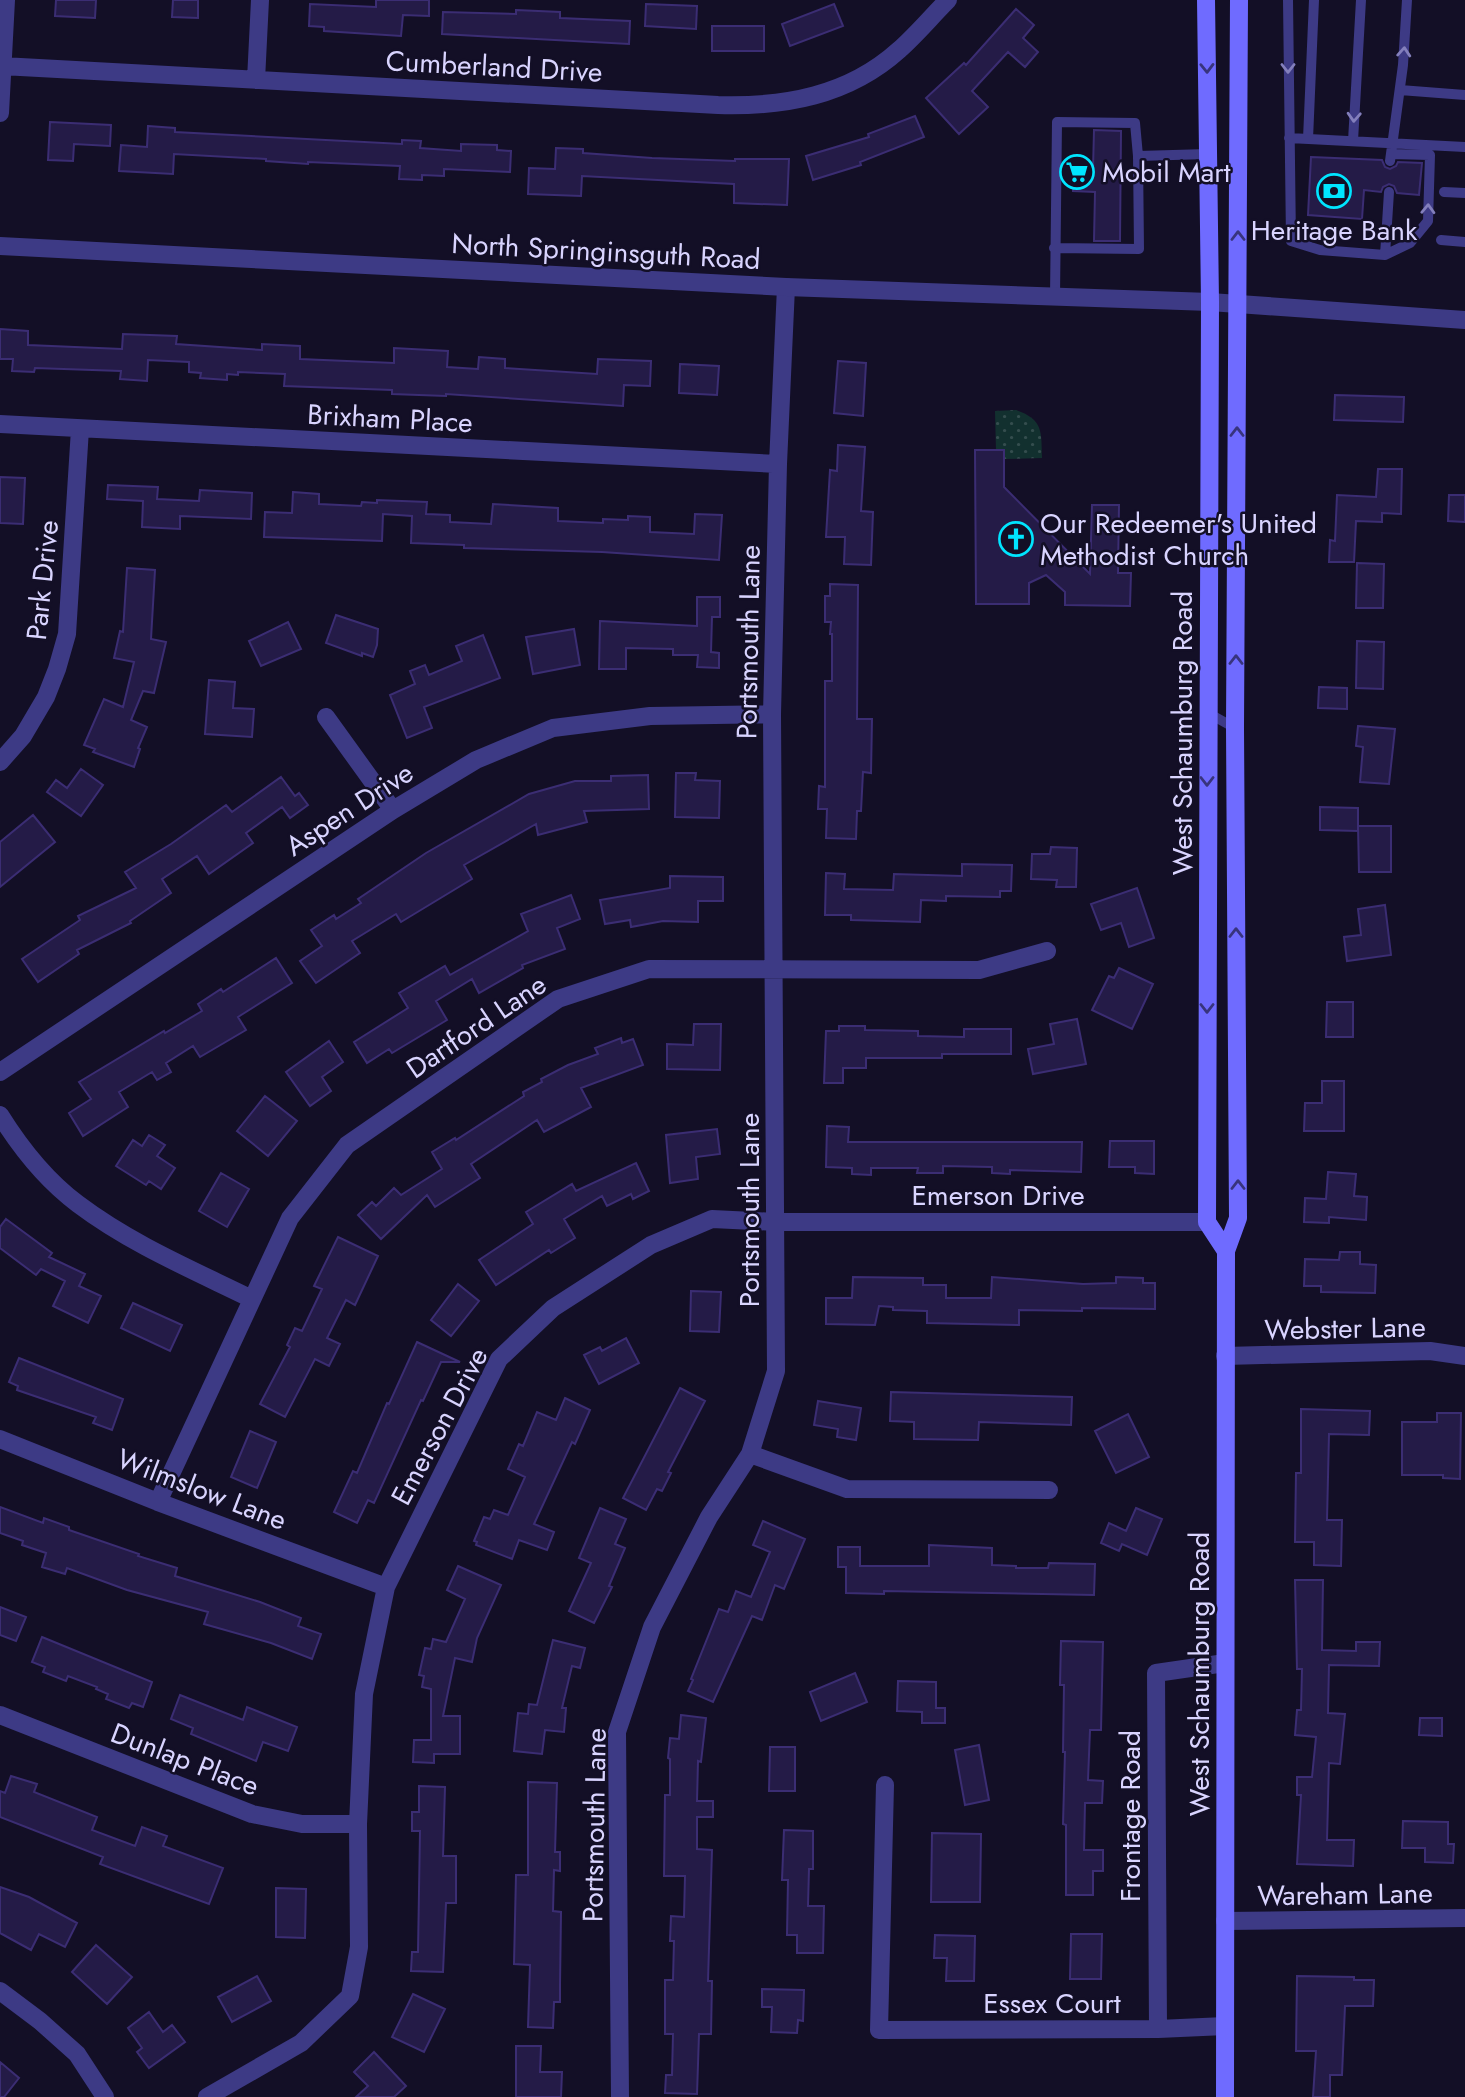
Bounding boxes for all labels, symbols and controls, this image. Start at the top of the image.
street label: Cumberland Drive [385,40,603,93]
one-way arrow [1396,46,1411,57]
one-way arrow [1199,63,1215,74]
one-way arrow [1280,63,1296,74]
one-way arrow [1347,112,1362,123]
place label: Mobil Mart [1102,152,1231,193]
supermarket icon: Mobil Mart [1058,153,1096,191]
bank icon: Heritage Bank [1315,172,1353,210]
one-way arrow [1421,203,1436,214]
place label: Heritage Bank [1251,210,1418,251]
street label: North Springinsguth Road [450,223,762,280]
one-way arrow [1230,230,1246,241]
street label: Brixham Place [306,394,474,443]
one-way arrow [1229,427,1245,437]
place label: Our Redeemer's United Methodist Church [1040,503,1317,576]
street label: Park Drive [16,518,69,642]
church icon: Our Redeemer's United Methodist Church [997,520,1035,558]
street label: Portsmouth Lane [726,545,771,739]
street label: West Schaumburg Road [1162,591,1203,875]
one-way arrow [1228,654,1244,665]
street label: Aspen Drive [277,753,421,866]
one-way arrow [1199,776,1215,787]
one-way arrow [1228,927,1244,938]
street label: Dartford Lane [398,964,555,1089]
one-way arrow [1199,1004,1215,1014]
street label: Portsmouth Lane [729,1113,770,1307]
street label: Emerson Drive [911,1175,1085,1216]
one-way arrow [1230,1179,1245,1190]
street label: Webster Lane [1264,1307,1426,1350]
street label: Emerson Drive [381,1340,498,1512]
street label: Wilmslow Lane [111,1438,292,1541]
street label: West Schaumburg Road [1179,1532,1220,1816]
street label: Dunlap Place [105,1712,265,1807]
street label: Portsmouth Lane [572,1728,617,1922]
street label: Frontage Road [1110,1730,1151,1902]
street label: Wareham Lane [1257,1872,1433,1917]
street label: Essex Court [983,1983,1121,2024]

